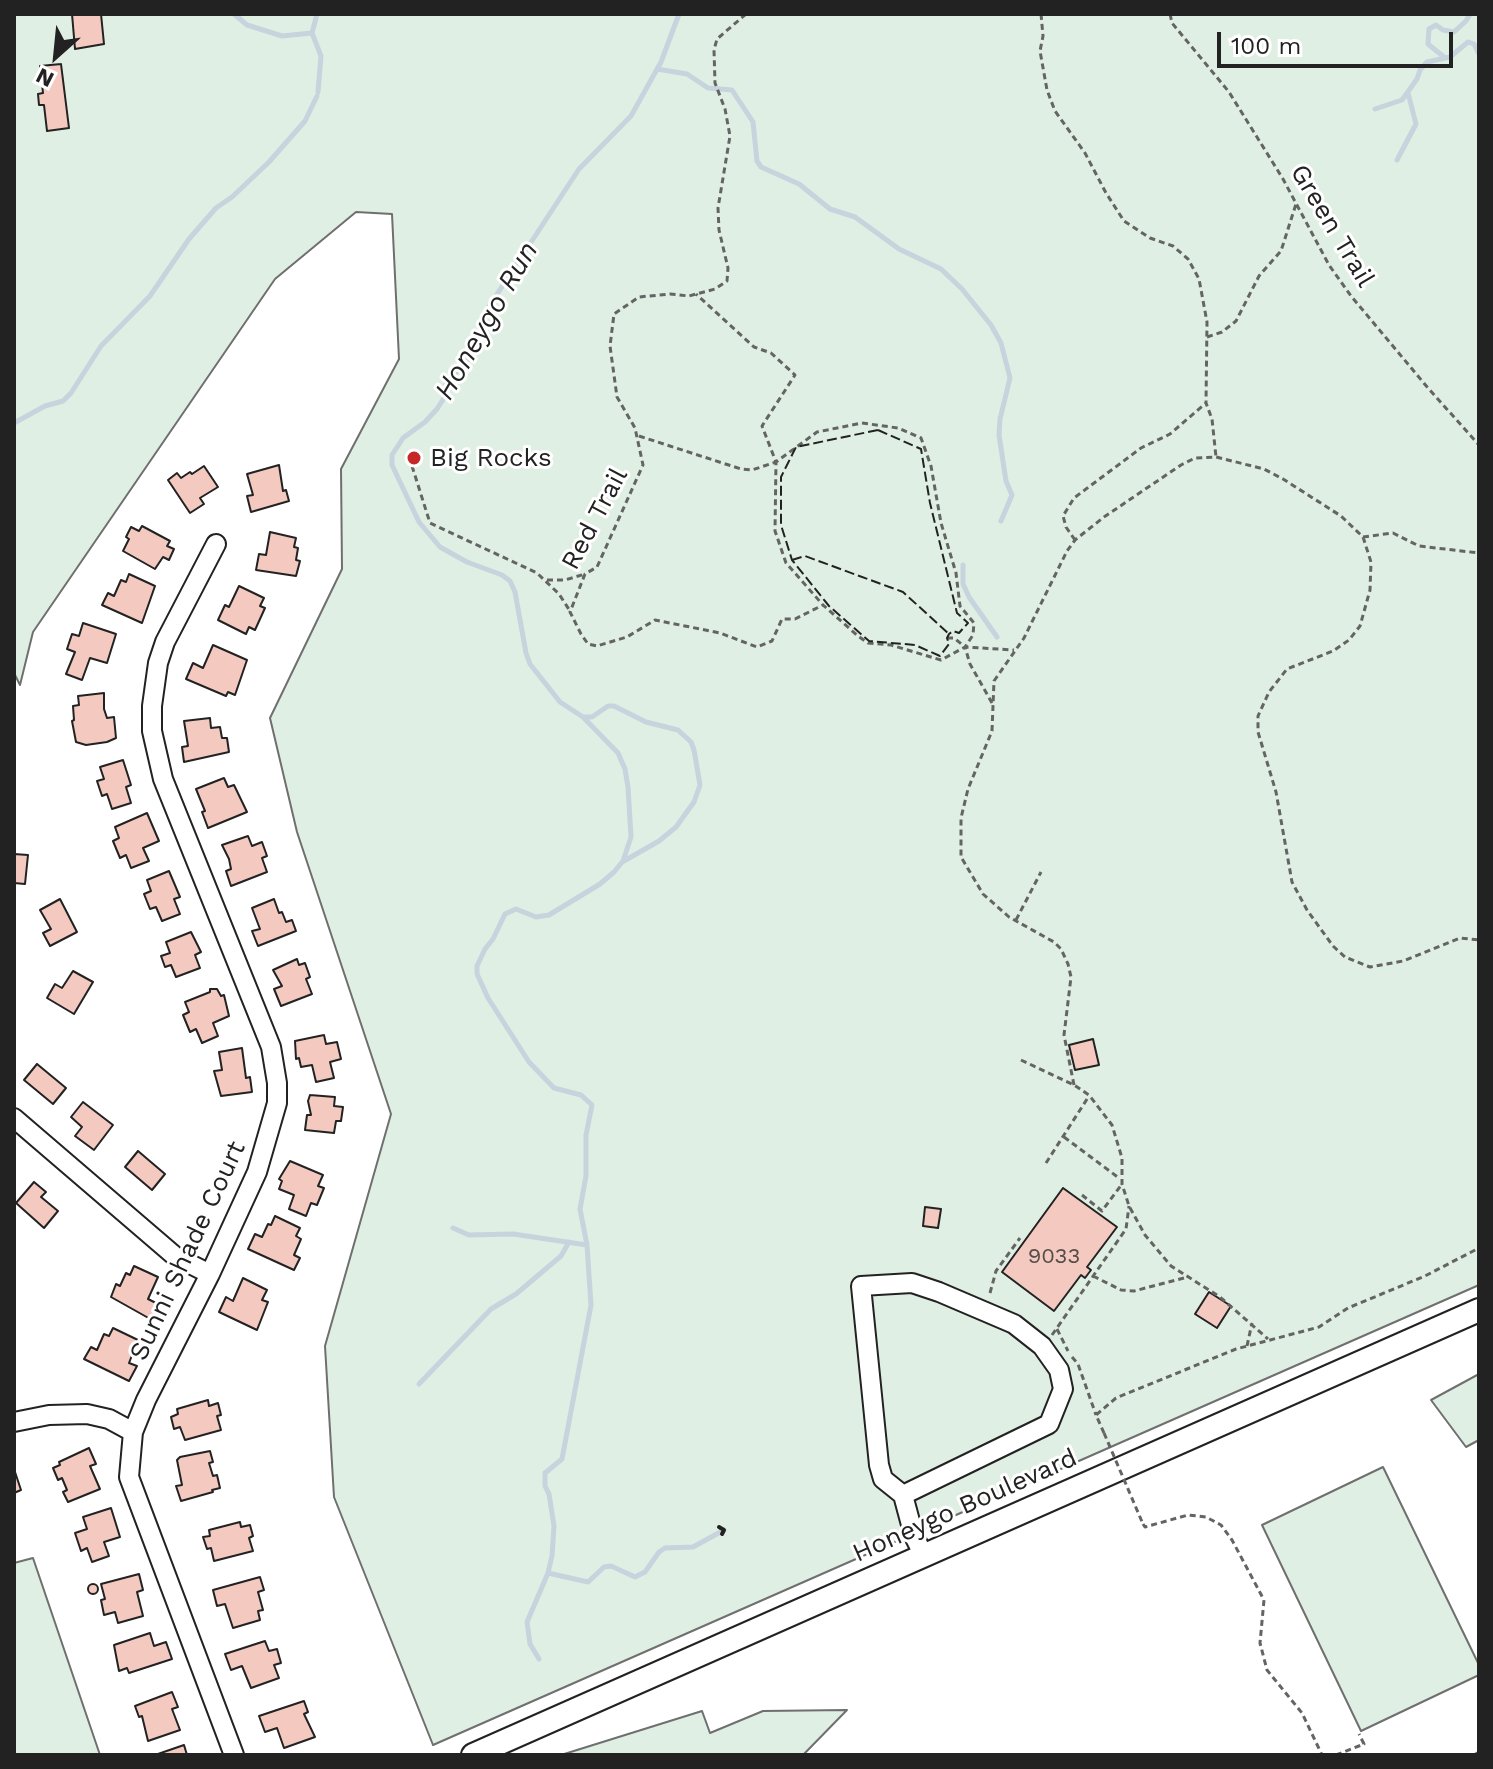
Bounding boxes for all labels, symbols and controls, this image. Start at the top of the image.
north arrow [16,16,96,96]
scale bar [1221,16,1457,66]
text: 100 m [1231,32,1301,60]
text: N [32,63,58,93]
street label: Green Trail [1283,159,1381,293]
water label: Honeygo Run [428,236,546,406]
place label: Big Rocks [430,442,552,474]
marker: Big Rocks [405,449,423,467]
street label: Red Trail [555,463,635,575]
street label: Sunni Shade Court [123,1136,253,1366]
house number: 9033 [1028,1244,1080,1270]
street label: Honeygo Boulevard [848,1442,1082,1570]

